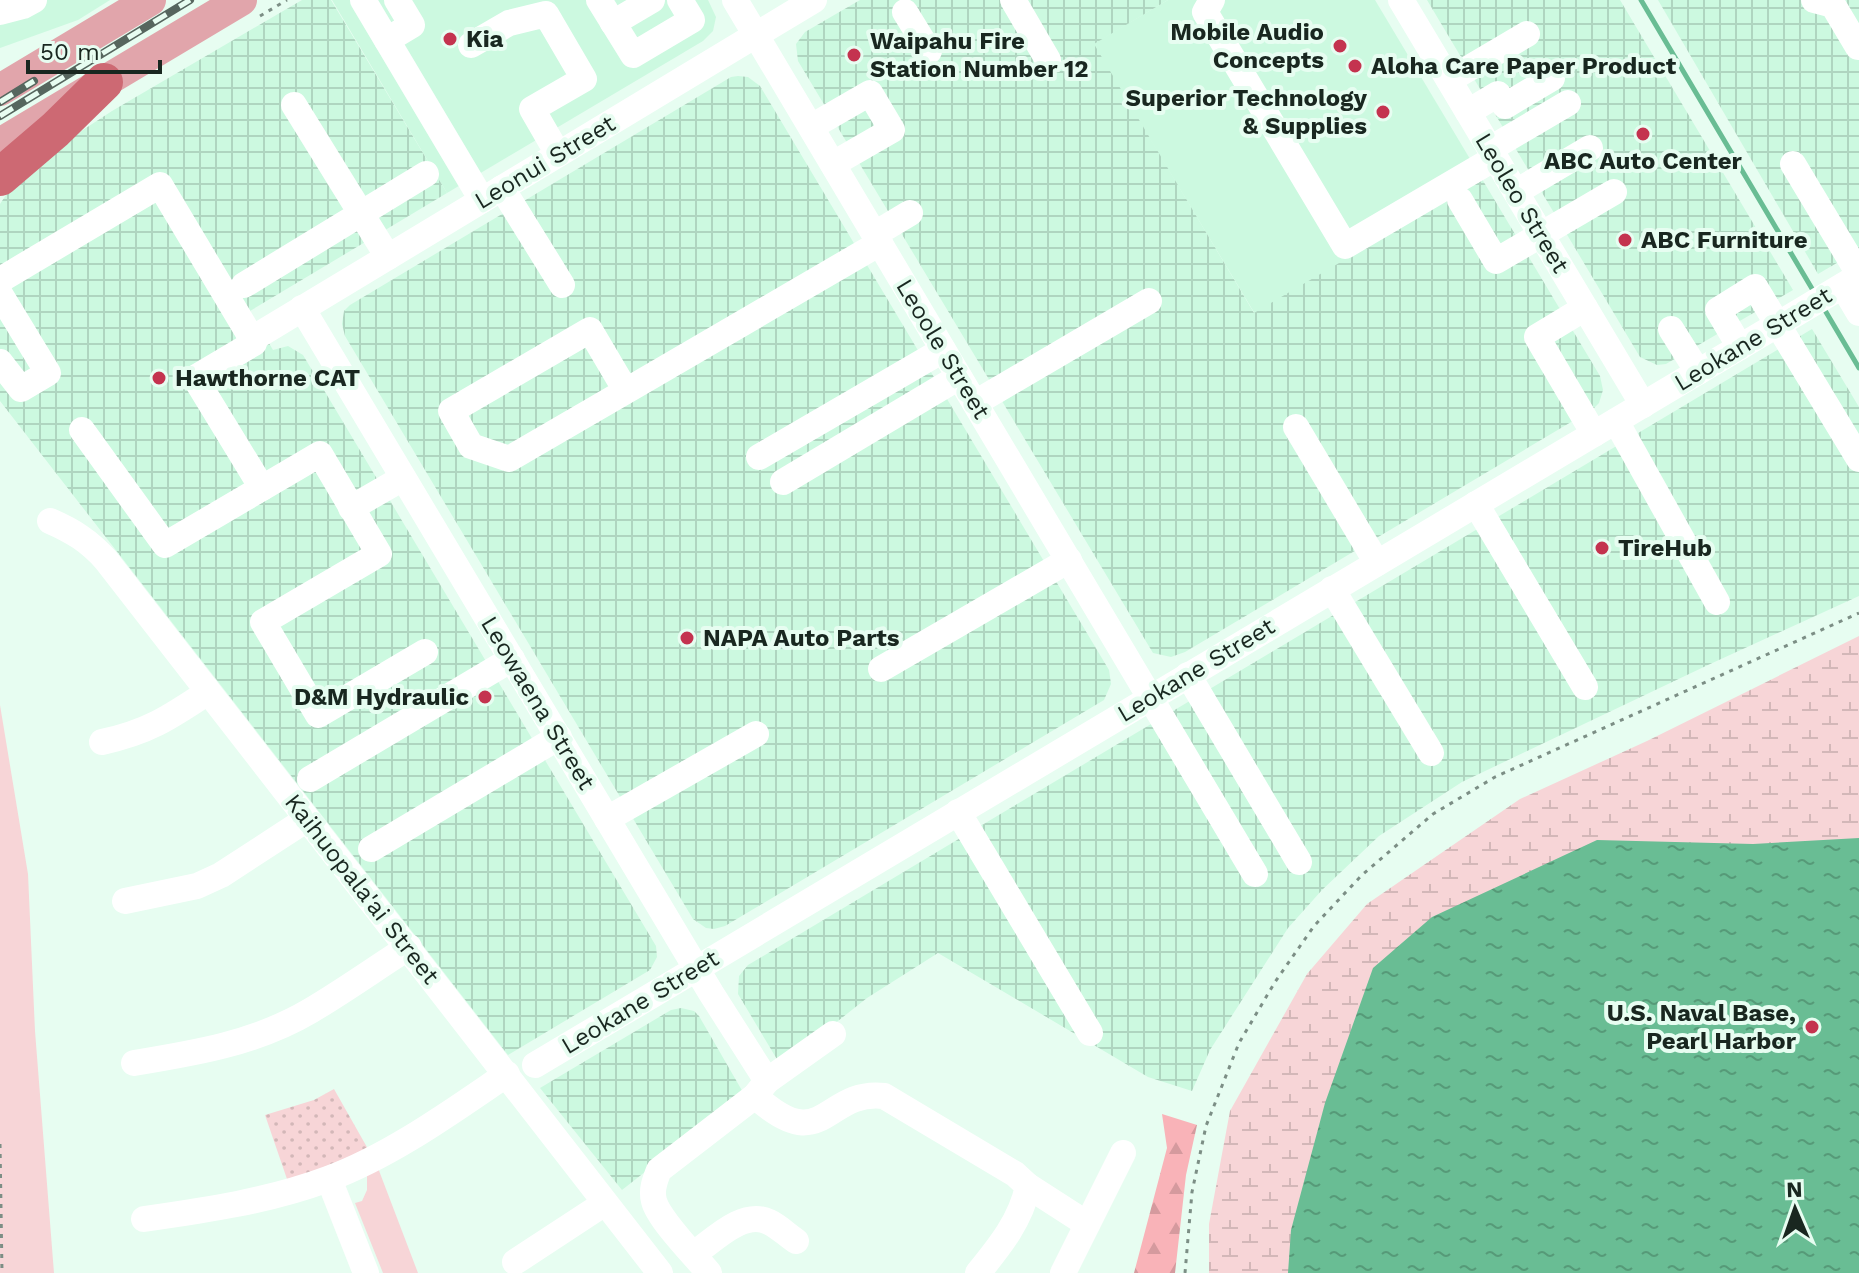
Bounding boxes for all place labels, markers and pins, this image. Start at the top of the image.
place label: Mobile Audio Concepts [1170,18,1324,74]
place label: Kia [466,25,504,53]
place label: Waipahu Fire Station Number 12 [870,27,1089,83]
marker: Kia [441,30,459,48]
marker: Mobile Audio Concepts [1331,37,1349,55]
marker: Waipahu Fire Station Number 12 [845,46,863,64]
place label: Aloha Care Paper Product [1371,52,1677,80]
marker: Aloha Care Paper Product [1346,57,1364,75]
place label: Superior Technology & Supplies [1126,84,1367,140]
marker: Superior Technology & Supplies [1374,103,1392,121]
marker: ABC Auto Center [1634,125,1652,143]
place label: ABC Auto Center [1544,147,1743,175]
place label: ABC Furniture [1641,226,1808,254]
marker: ABC Furniture [1616,231,1634,249]
place label: Hawthorne CAT [175,364,360,392]
marker: Hawthorne CAT [150,369,168,387]
place label: TireHub [1618,534,1712,562]
marker: TireHub [1593,539,1611,557]
place label: NAPA Auto Parts [703,624,900,652]
marker: NAPA Auto Parts [678,629,696,647]
place label: D&M Hydraulic [294,683,469,711]
marker: D&M Hydraulic [476,688,494,706]
place label: U.S. Naval Base, Pearl Harbor [1607,999,1797,1055]
marker: U.S. Naval Base, Pearl Harbor [1803,1018,1821,1036]

